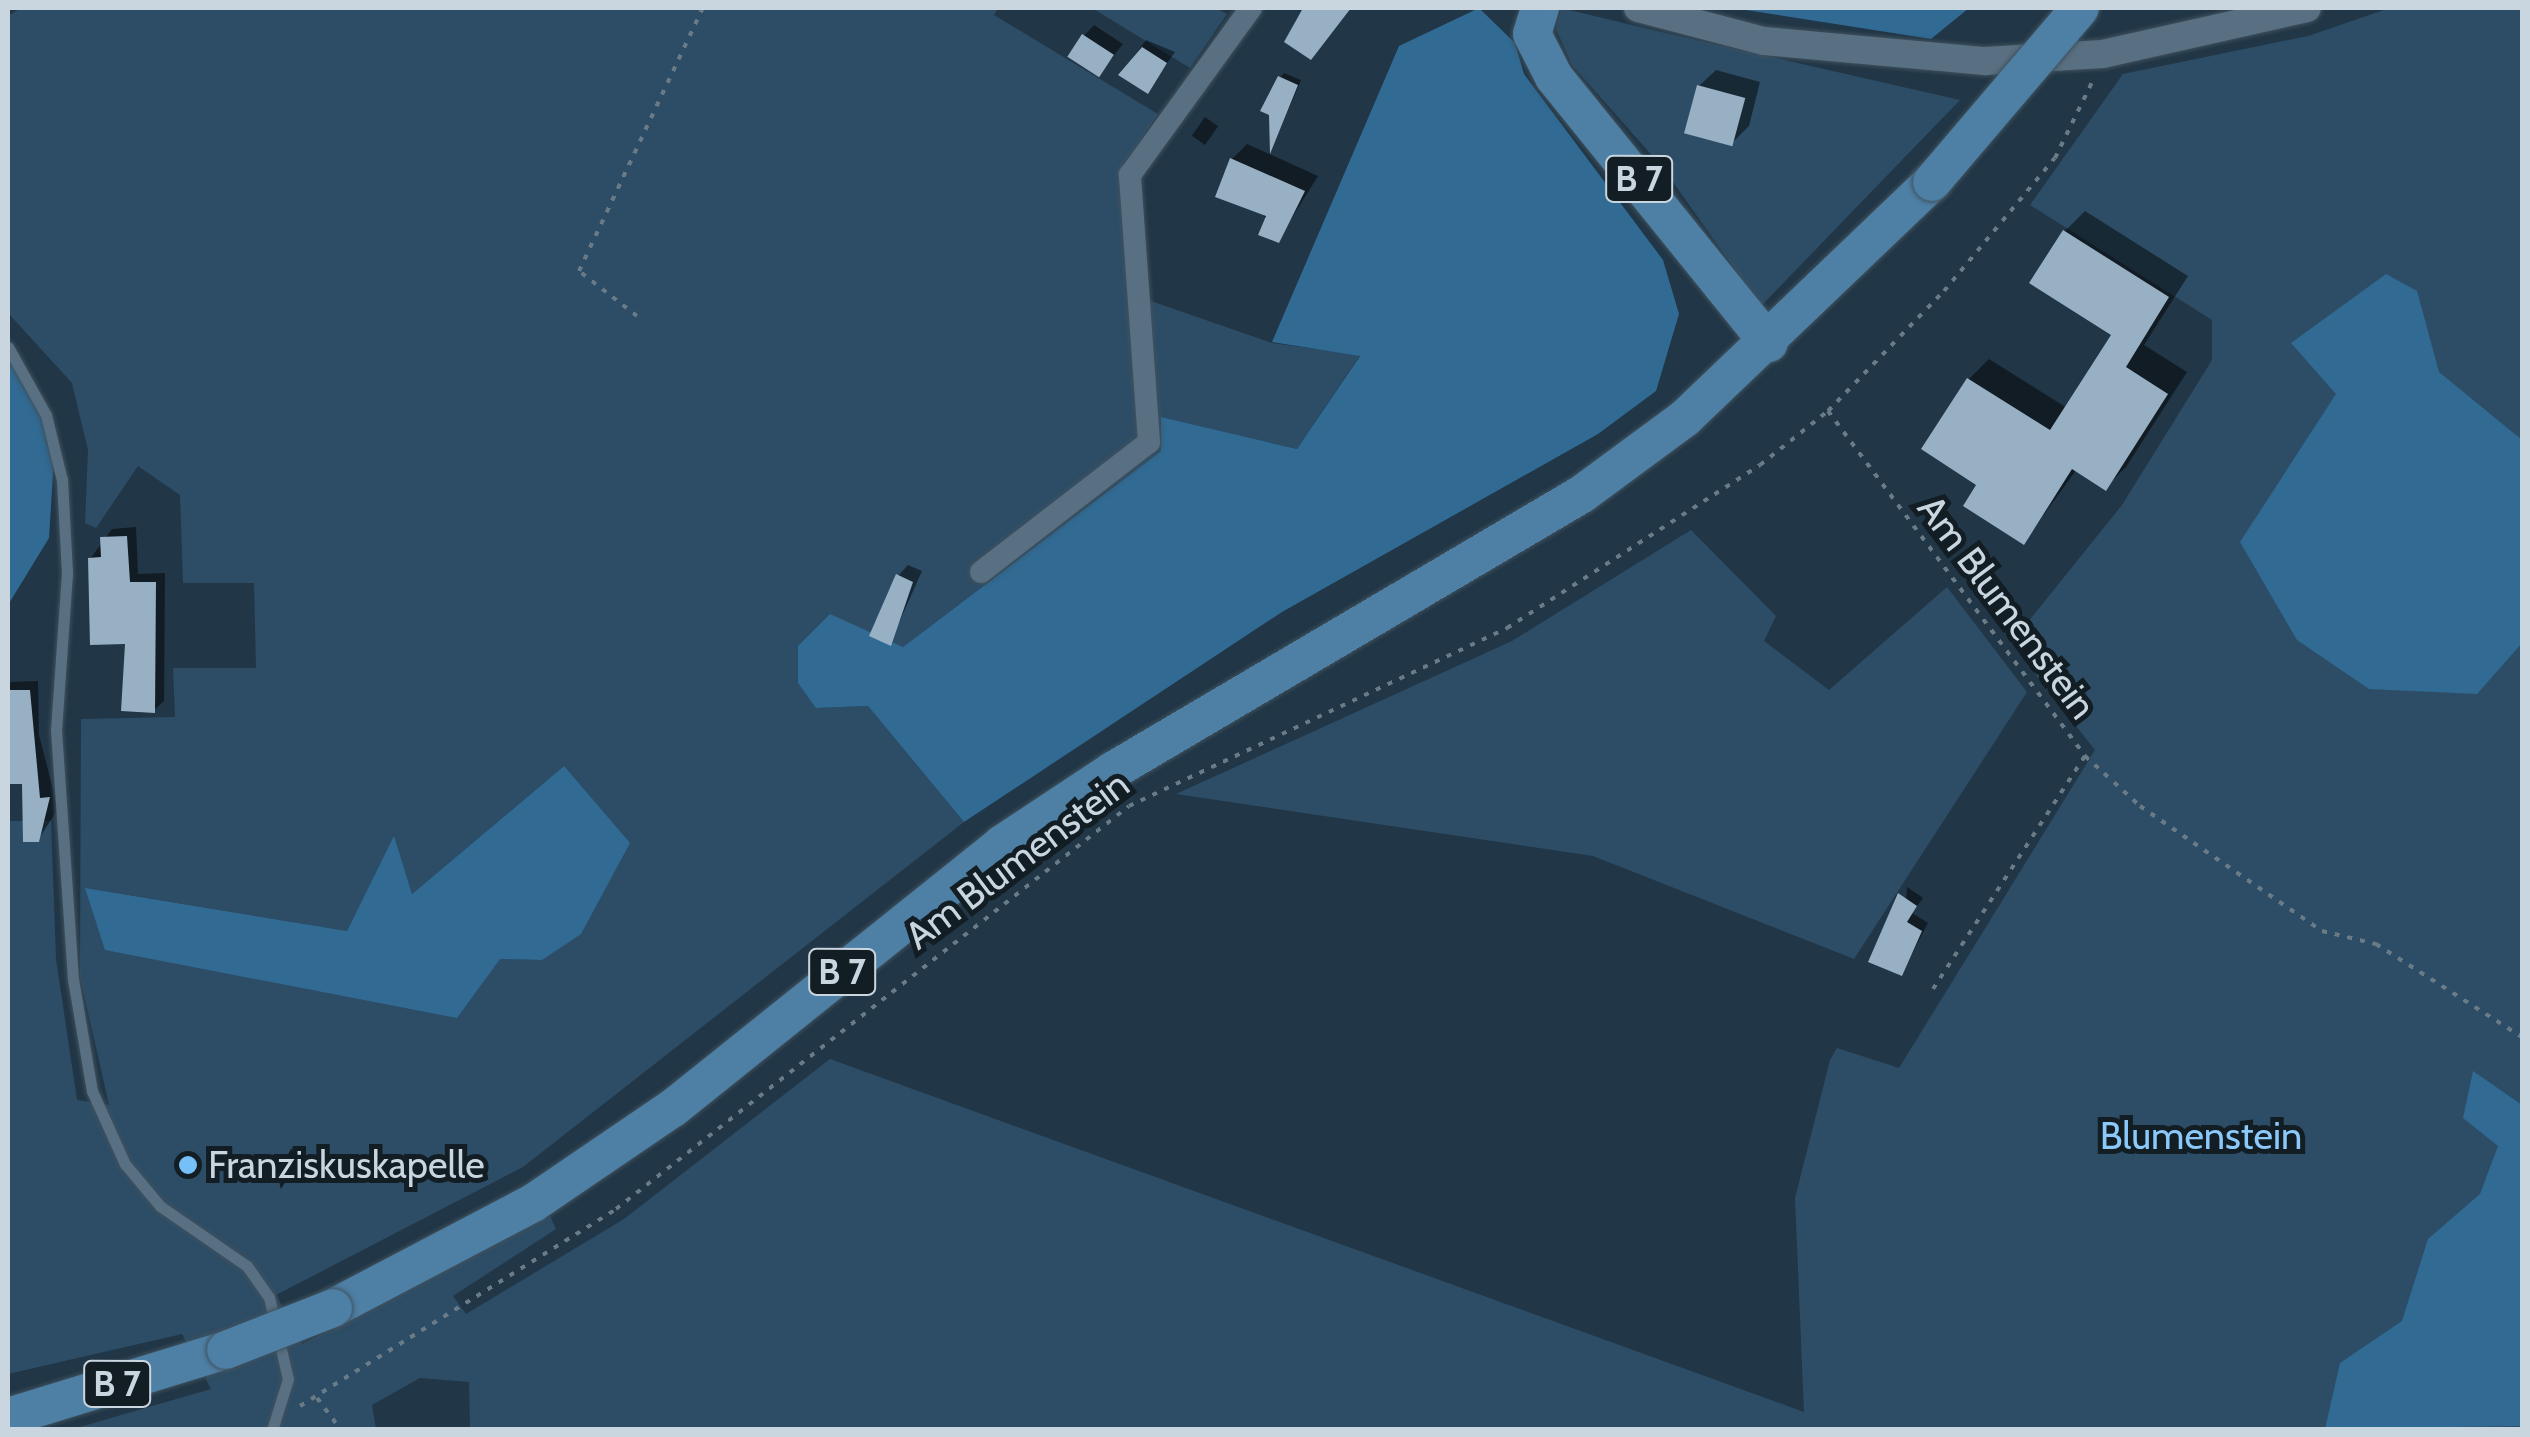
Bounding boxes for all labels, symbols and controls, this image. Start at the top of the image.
road number: B 7 [1604,149,1674,209]
street label: Am Blumenstein [1908,486,2106,728]
street label: Am Blumenstein [896,761,1138,959]
road number: B 7 [807,942,877,1002]
park label: Blumenstein [2100,1113,2302,1159]
place label: Franziskuskapelle [208,1142,485,1188]
marker: Franziskuskapelle [177,1154,199,1176]
road number: B 7 [82,1354,152,1414]

